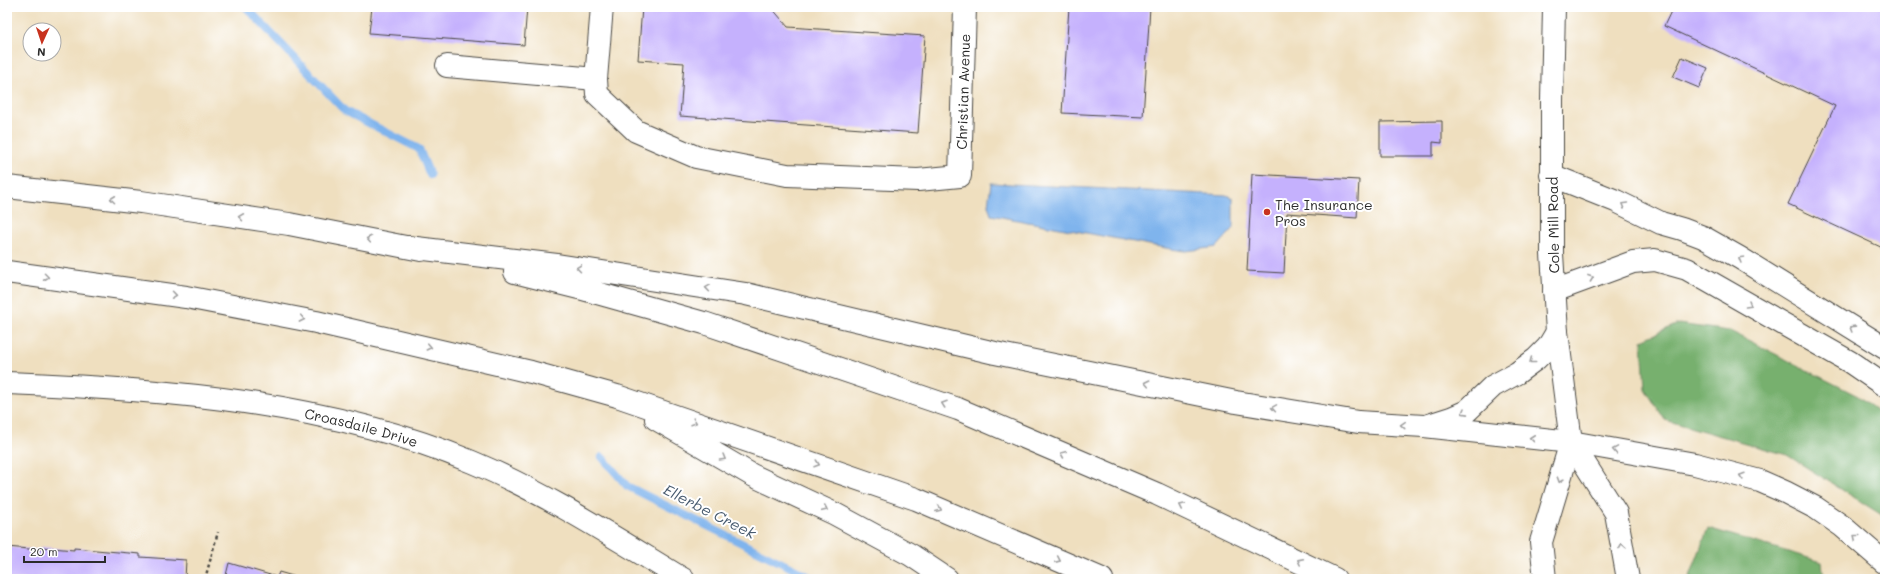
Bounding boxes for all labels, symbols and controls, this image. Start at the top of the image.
north arrow [22,22,62,62]
street label: Christian Avenue [951,33,974,150]
text: N [37,45,46,60]
street label: Cole Mill Road [1543,176,1563,274]
one-way arrow [110,194,116,203]
place label: The Insurance Pros [1275,195,1373,230]
one-way arrow [1621,202,1628,209]
marker: The Insurance Pros [1262,207,1272,217]
one-way arrow [238,213,244,222]
one-way arrow [366,236,372,244]
one-way arrow [1738,257,1745,264]
one-way arrow [576,264,582,273]
one-way arrow [43,272,49,281]
one-way arrow [1587,274,1594,282]
one-way arrow [705,284,711,293]
one-way arrow [171,291,177,299]
one-way arrow [1745,300,1752,307]
one-way arrow [299,314,305,323]
one-way arrow [1849,325,1856,332]
one-way arrow [426,343,432,351]
one-way arrow [1530,357,1537,364]
one-way arrow [1143,380,1150,388]
one-way arrow [940,400,947,408]
street label: Croasdaile Drive [303,403,421,451]
one-way arrow [1271,404,1277,413]
one-way arrow [1461,407,1468,414]
one-way arrow [690,417,697,425]
one-way arrow [1400,420,1406,429]
one-way arrow [1529,434,1535,443]
one-way arrow [1612,446,1618,455]
one-way arrow [1060,451,1068,459]
one-way arrow [719,454,726,461]
one-way arrow [813,459,820,467]
one-way arrow [1739,472,1746,481]
one-way arrow [1556,476,1565,483]
water label: Ellerbe Creek [660,479,761,543]
one-way arrow [1179,503,1187,511]
one-way arrow [821,504,829,512]
one-way arrow [935,504,942,512]
one-way arrow [1853,535,1860,542]
scale bar [24,538,105,564]
text: 20 m [30,543,58,559]
one-way arrow [1618,543,1627,549]
one-way arrow [1054,555,1062,563]
one-way arrow [1297,559,1304,566]

